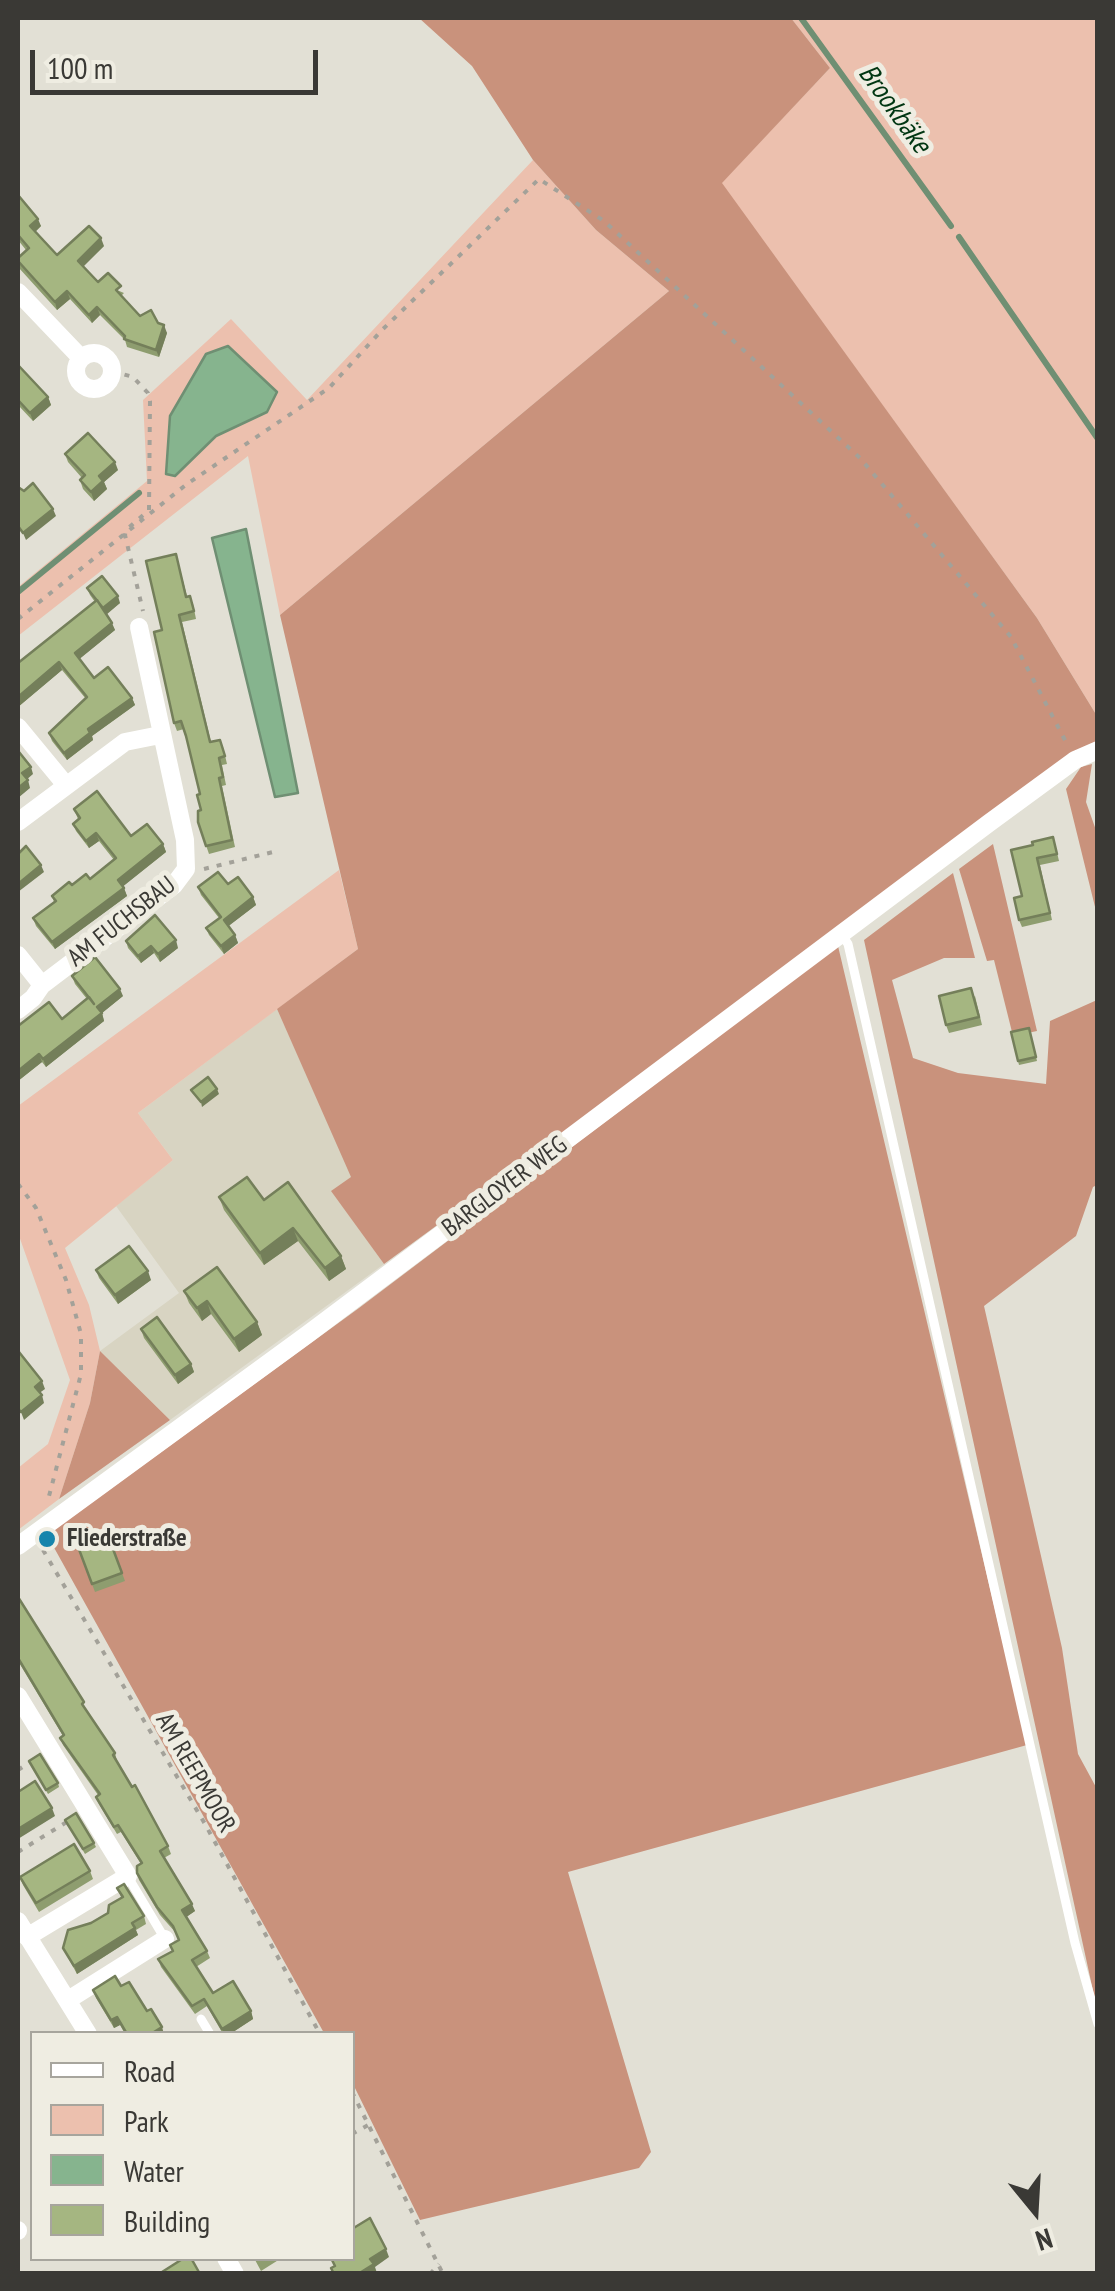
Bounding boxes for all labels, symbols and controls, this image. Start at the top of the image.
scale bar [35,30,322,92]
text: 100 m [47,48,113,87]
water label: Brookbäke [851,58,937,160]
street label: AM FUCHSBAU [62,871,182,973]
street label: BARGLOYER WEG [437,1130,573,1244]
place label: Fliederstraße [67,1524,187,1554]
marker: Fliederstraße [36,1528,58,1550]
street label: AM REEPMOOR [149,1708,241,1838]
legend [30,2031,355,2261]
text: Road [124,2051,175,2090]
text: Park [124,2101,169,2140]
text: Water [124,2151,184,2190]
north arrow [985,2161,1085,2261]
text: Building [124,2201,210,2240]
text: N [1032,2220,1057,2260]

